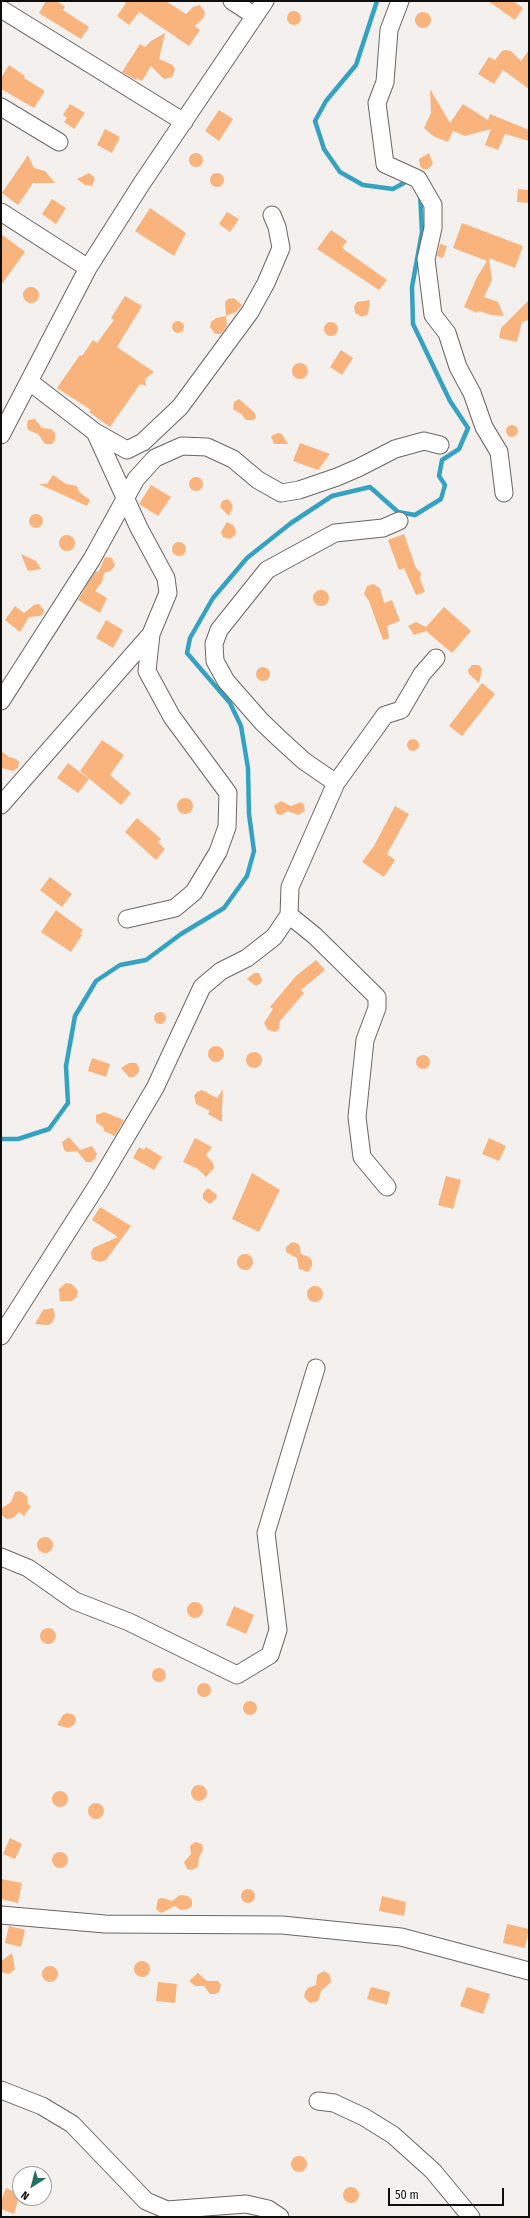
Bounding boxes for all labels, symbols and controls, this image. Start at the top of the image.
north arrow [12,2166,52,2206]
scale bar [390,2180,506,2206]
text: N [19,2188,32,2203]
text: 50 m [395,2188,419,2202]

